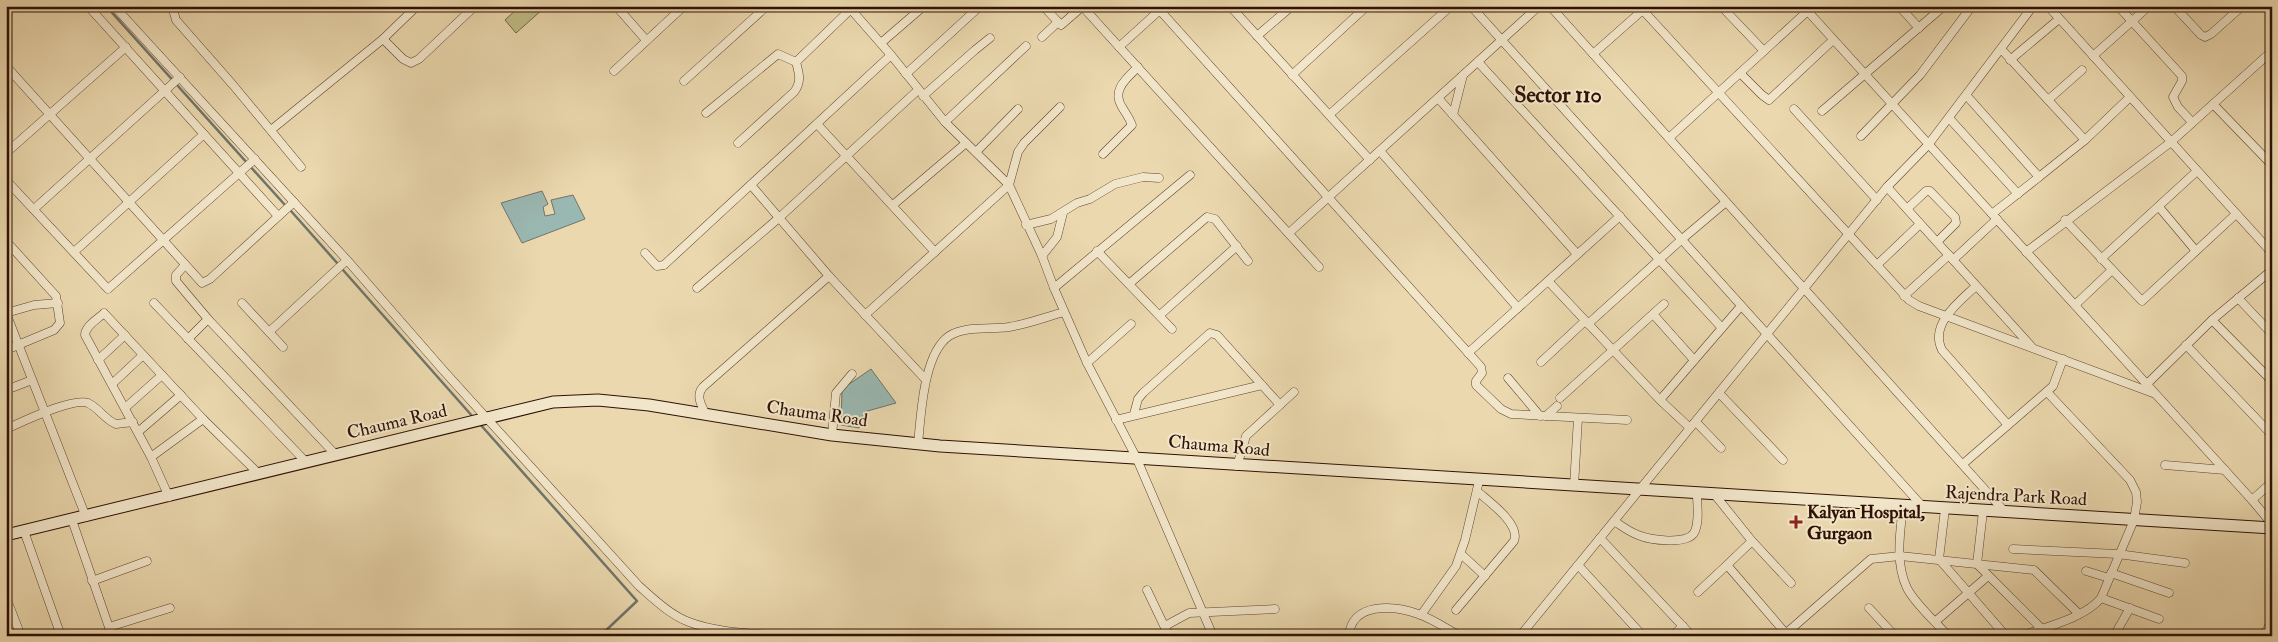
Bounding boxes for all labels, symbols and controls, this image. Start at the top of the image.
district label: Sector 110 [1514,81,1602,109]
street label: Chauma Road [765,396,869,433]
street label: Chauma Road [345,399,449,445]
street label: Chauma Road [1167,430,1271,462]
street label: Rajendra Park Road [1944,481,2088,511]
place label: Kalyan Hospital, Gurgaon [1807,501,1925,545]
marker: Kalyan Hospital, Gurgaon [1789,515,1803,529]

